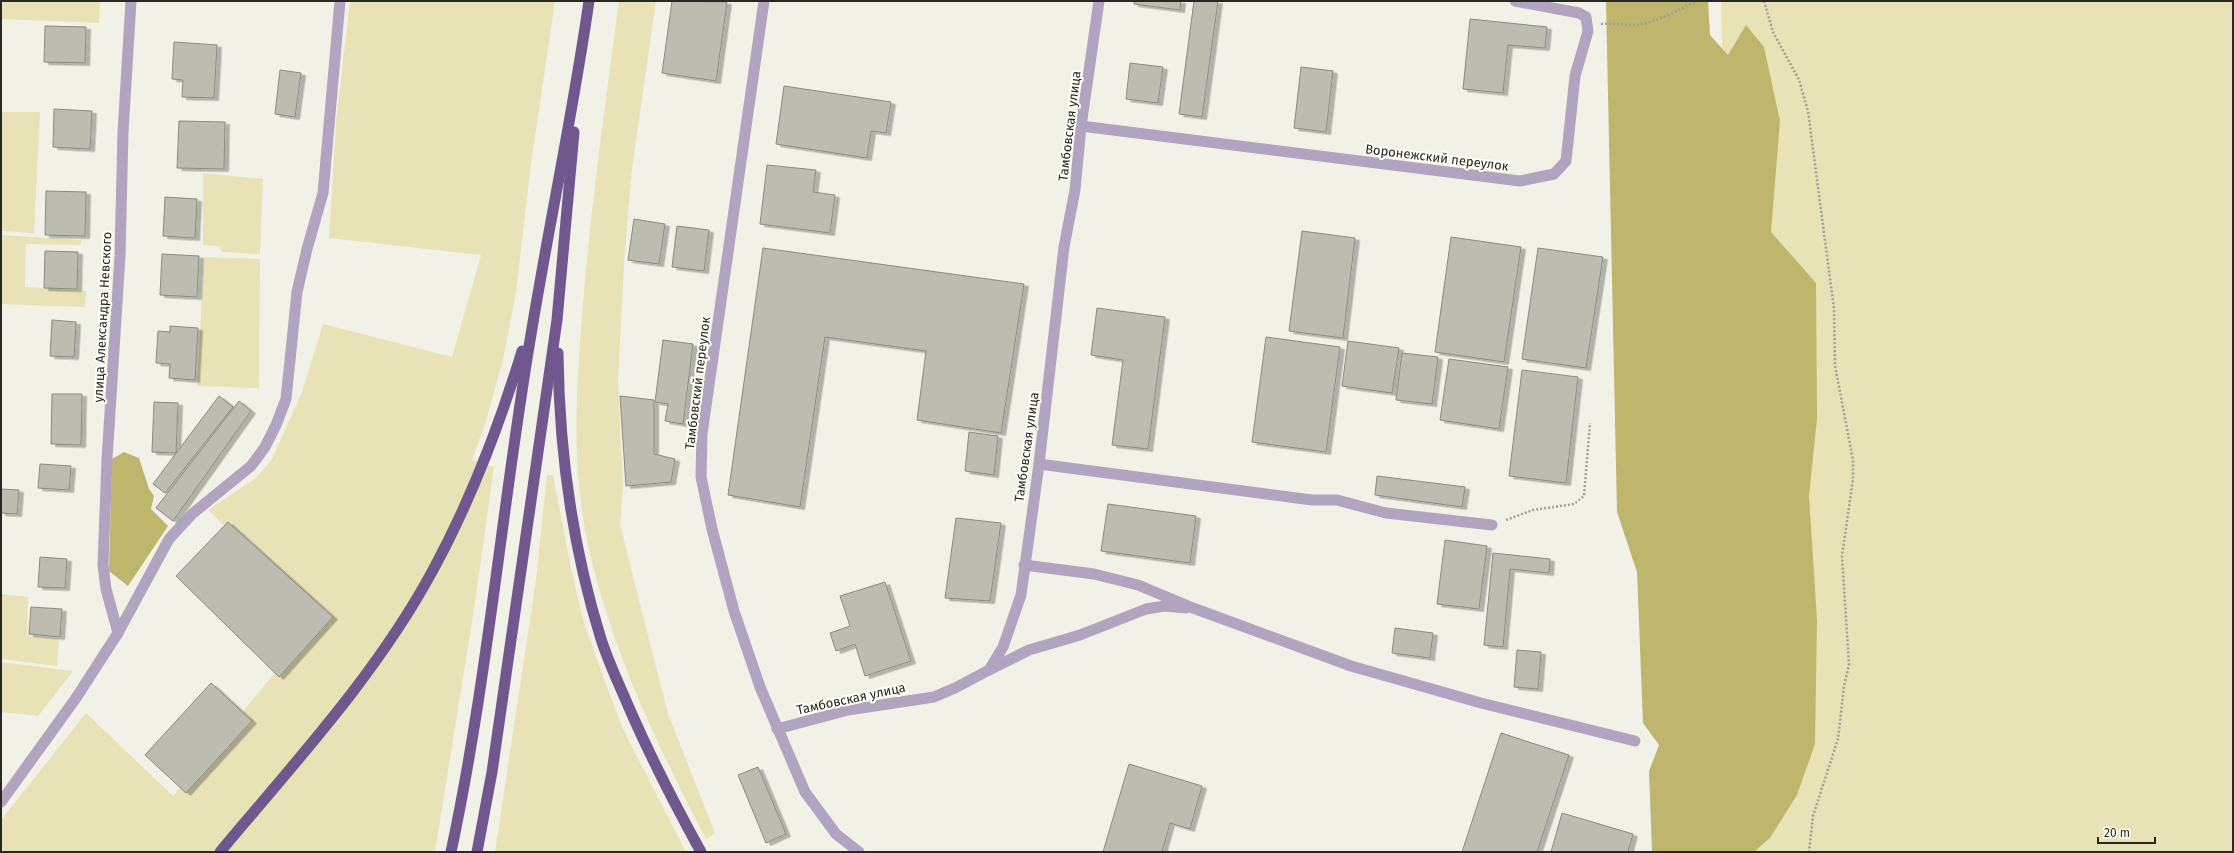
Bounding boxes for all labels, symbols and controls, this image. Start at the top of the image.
street label: Тамбовская улица [1055,70,1084,182]
street label: Воронежский переулок [1364,141,1510,174]
street label: улица Александра Невского [91,231,114,403]
street label: Тамбовский переулок [682,315,713,450]
street label: Тамбовская улица [1011,391,1042,503]
street label: Тамбовская улица [795,680,907,717]
scale bar [2098,819,2155,845]
text: 20 m [2104,826,2130,840]

